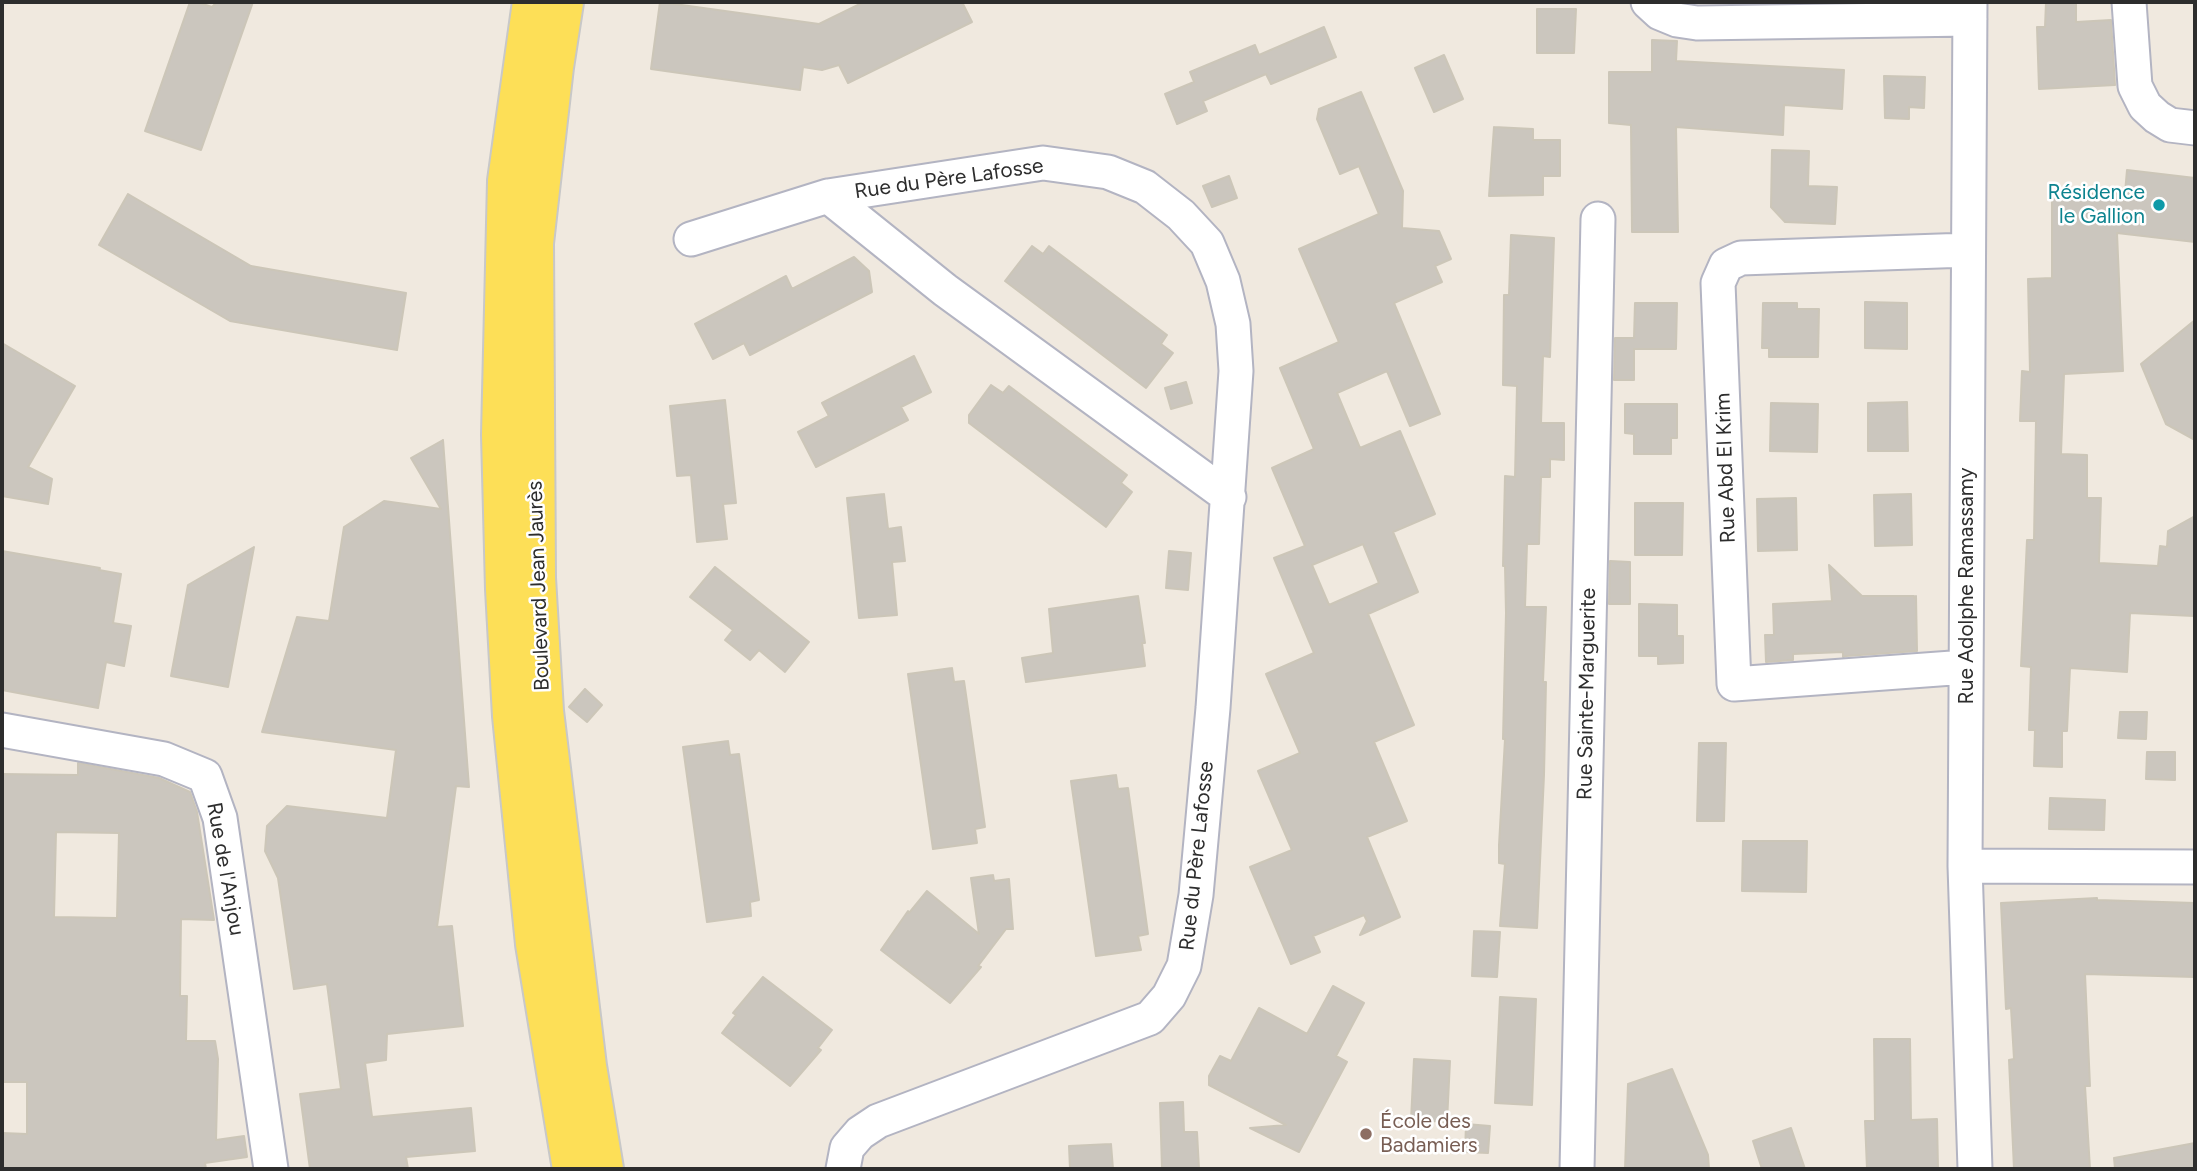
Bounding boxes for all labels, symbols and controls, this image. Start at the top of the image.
street label: Rue du Père Lafosse [853,153,1045,205]
place label: Résidence le Gallion [2047,180,2145,230]
marker: Résidence le Gallion [2151,197,2167,213]
street label: Rue Abd El Krim [1711,392,1741,544]
street label: Rue Adolphe Ramassamy [1954,468,1980,704]
street label: Boulevard Jean Jaurès [523,481,555,691]
street label: Rue Sainte-Marguerite [1573,588,1601,800]
street label: Rue du Père Lafosse [1175,760,1219,952]
street label: Rue de l'Anjou [201,800,249,938]
place label: École des Badamiers [1380,1109,1478,1159]
marker: École des Badamiers [1358,1126,1374,1142]

